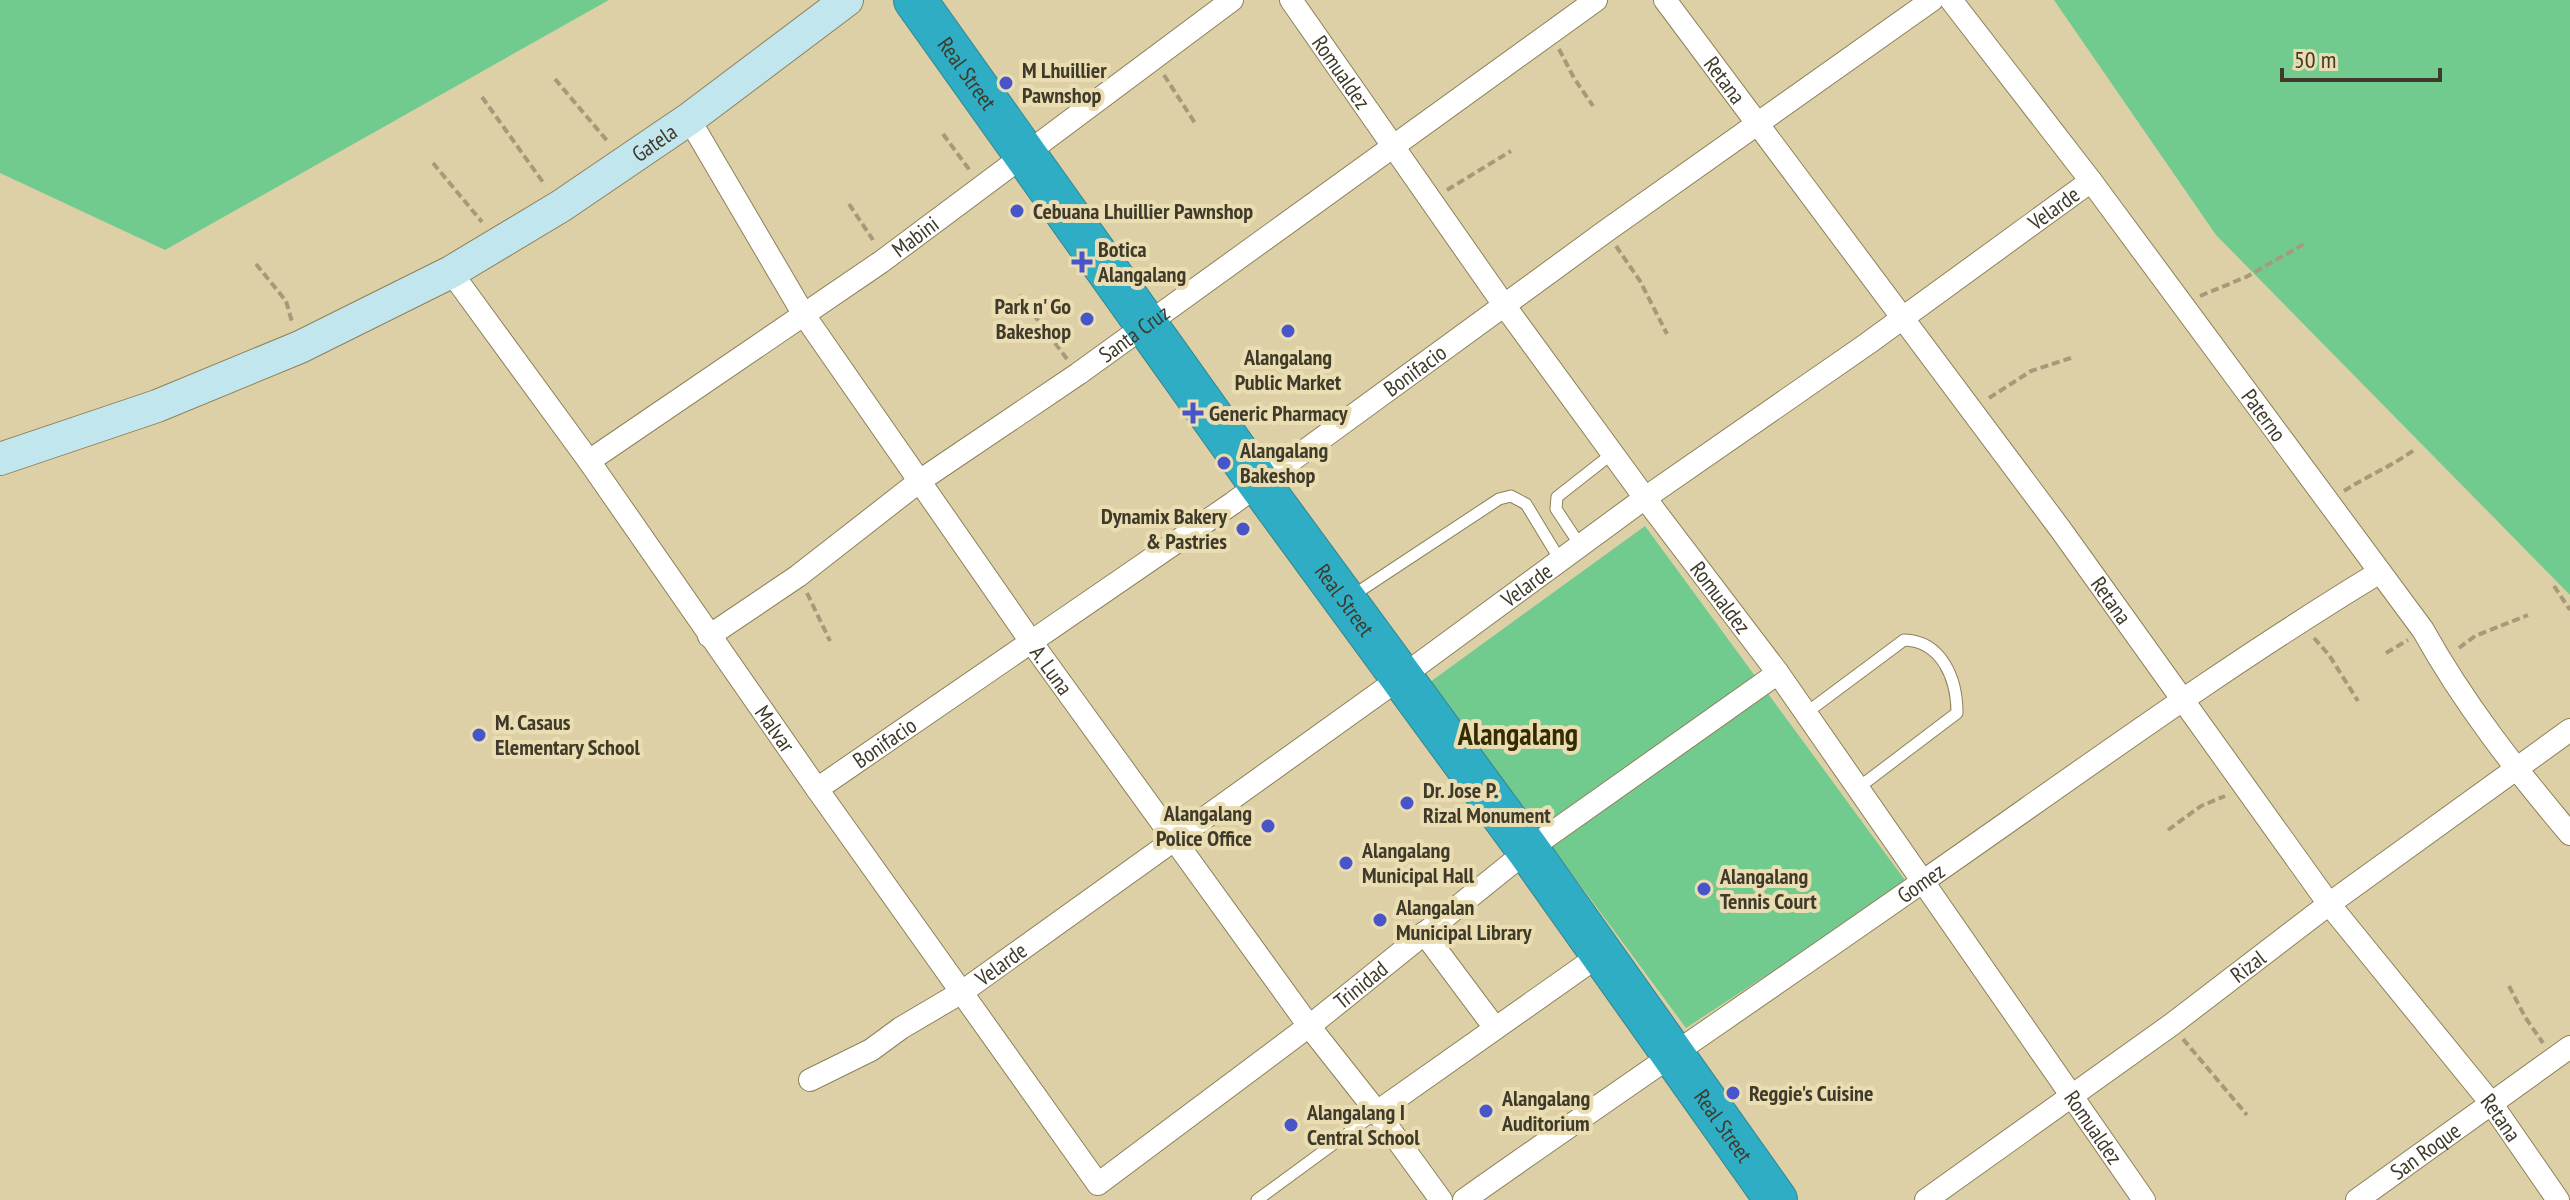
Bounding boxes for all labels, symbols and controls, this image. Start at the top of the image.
street label: Romualdez [1306,30,1377,114]
street label: Real Street [932,31,1003,115]
scale bar [2282,32,2440,82]
text: 50 m [2294,44,2336,75]
street label: Retana [1698,51,1752,109]
place label: M Lhuillier Pawnshop [1022,56,1107,109]
marker: M Lhuillier Pawnshop [997,74,1015,92]
street label: Gatela [626,117,682,168]
street label: Velarde [2022,180,2085,237]
place label: Cebuana Lhuillier Pawnshop [1033,197,1253,225]
marker: Cebuana Lhuillier Pawnshop [1008,202,1026,220]
street label: Mabini [886,210,944,263]
place label: Botica Alangalang [1097,235,1186,288]
marker: Botica Alangalang [1073,253,1091,271]
place label: Park n' Go Bakeshop [994,292,1071,345]
street label: Santa Cruz [1093,298,1175,368]
marker: Park n' Go Bakeshop [1078,310,1096,328]
marker: Alangalang Public Market [1279,322,1297,340]
street label: Bonifacio [1378,338,1452,403]
place label: Alangalang Public Market [1235,343,1342,396]
street label: Paterno [2236,383,2293,447]
place label: Generic Pharmacy [1209,399,1349,427]
marker: Generic Pharmacy [1184,404,1202,422]
place label: Alangalang Bakeshop [1239,436,1328,489]
marker: Alangalang Bakeshop [1215,454,1233,472]
place label: Dynamix Bakery & Pastries [1101,502,1228,555]
marker: Dynamix Bakery & Pastries [1234,520,1252,538]
street label: Romualdez [1684,556,1757,639]
street label: Velarde [1495,557,1558,614]
street label: Real Street [1309,558,1381,642]
street label: Retana [2085,571,2138,630]
street label: A. Luna [1024,640,1079,700]
street label: Malvar [749,700,801,758]
place label: M. Casaus Elementary School [495,708,641,761]
street label: Bonifacio [847,711,922,774]
district label: Alangalang [1457,714,1578,753]
marker: M. Casaus Elementary School [470,726,488,744]
place label: Dr. Jose P. Rizal Monument [1423,776,1551,829]
marker: Dr. Jose P. Rizal Monument [1398,794,1416,812]
place label: Alangalang Police Office [1156,799,1252,852]
marker: Alangalang Police Office [1259,817,1277,835]
place label: Alangalang Municipal Hall [1361,836,1475,889]
marker: Alangalang Municipal Hall [1337,854,1355,872]
street label: Gomez [1892,857,1950,909]
place label: Alangalang Tennis Court [1719,862,1817,915]
marker: Alangalang Tennis Court [1695,880,1713,898]
place label: Alangalan Municipal Library [1395,893,1533,946]
marker: Alangalan Municipal Library [1371,911,1389,929]
street label: Velarde [969,936,1032,993]
street label: Rizal [2225,943,2272,989]
street label: Trinidad [1328,955,1393,1015]
place label: Reggie's Cuisine [1749,1079,1873,1107]
place label: Alangalang Auditorium [1501,1084,1590,1137]
street label: Real Street [1688,1084,1759,1168]
marker: Reggie's Cuisine [1724,1084,1742,1102]
street label: Romualdez [2058,1085,2129,1170]
street label: Retana [2475,1088,2527,1147]
place label: Alangalang I Central School [1306,1098,1420,1151]
marker: Alangalang Auditorium [1477,1102,1495,1120]
marker: Alangalang I Central School [1282,1116,1300,1134]
street label: San Roque [2385,1116,2466,1186]

